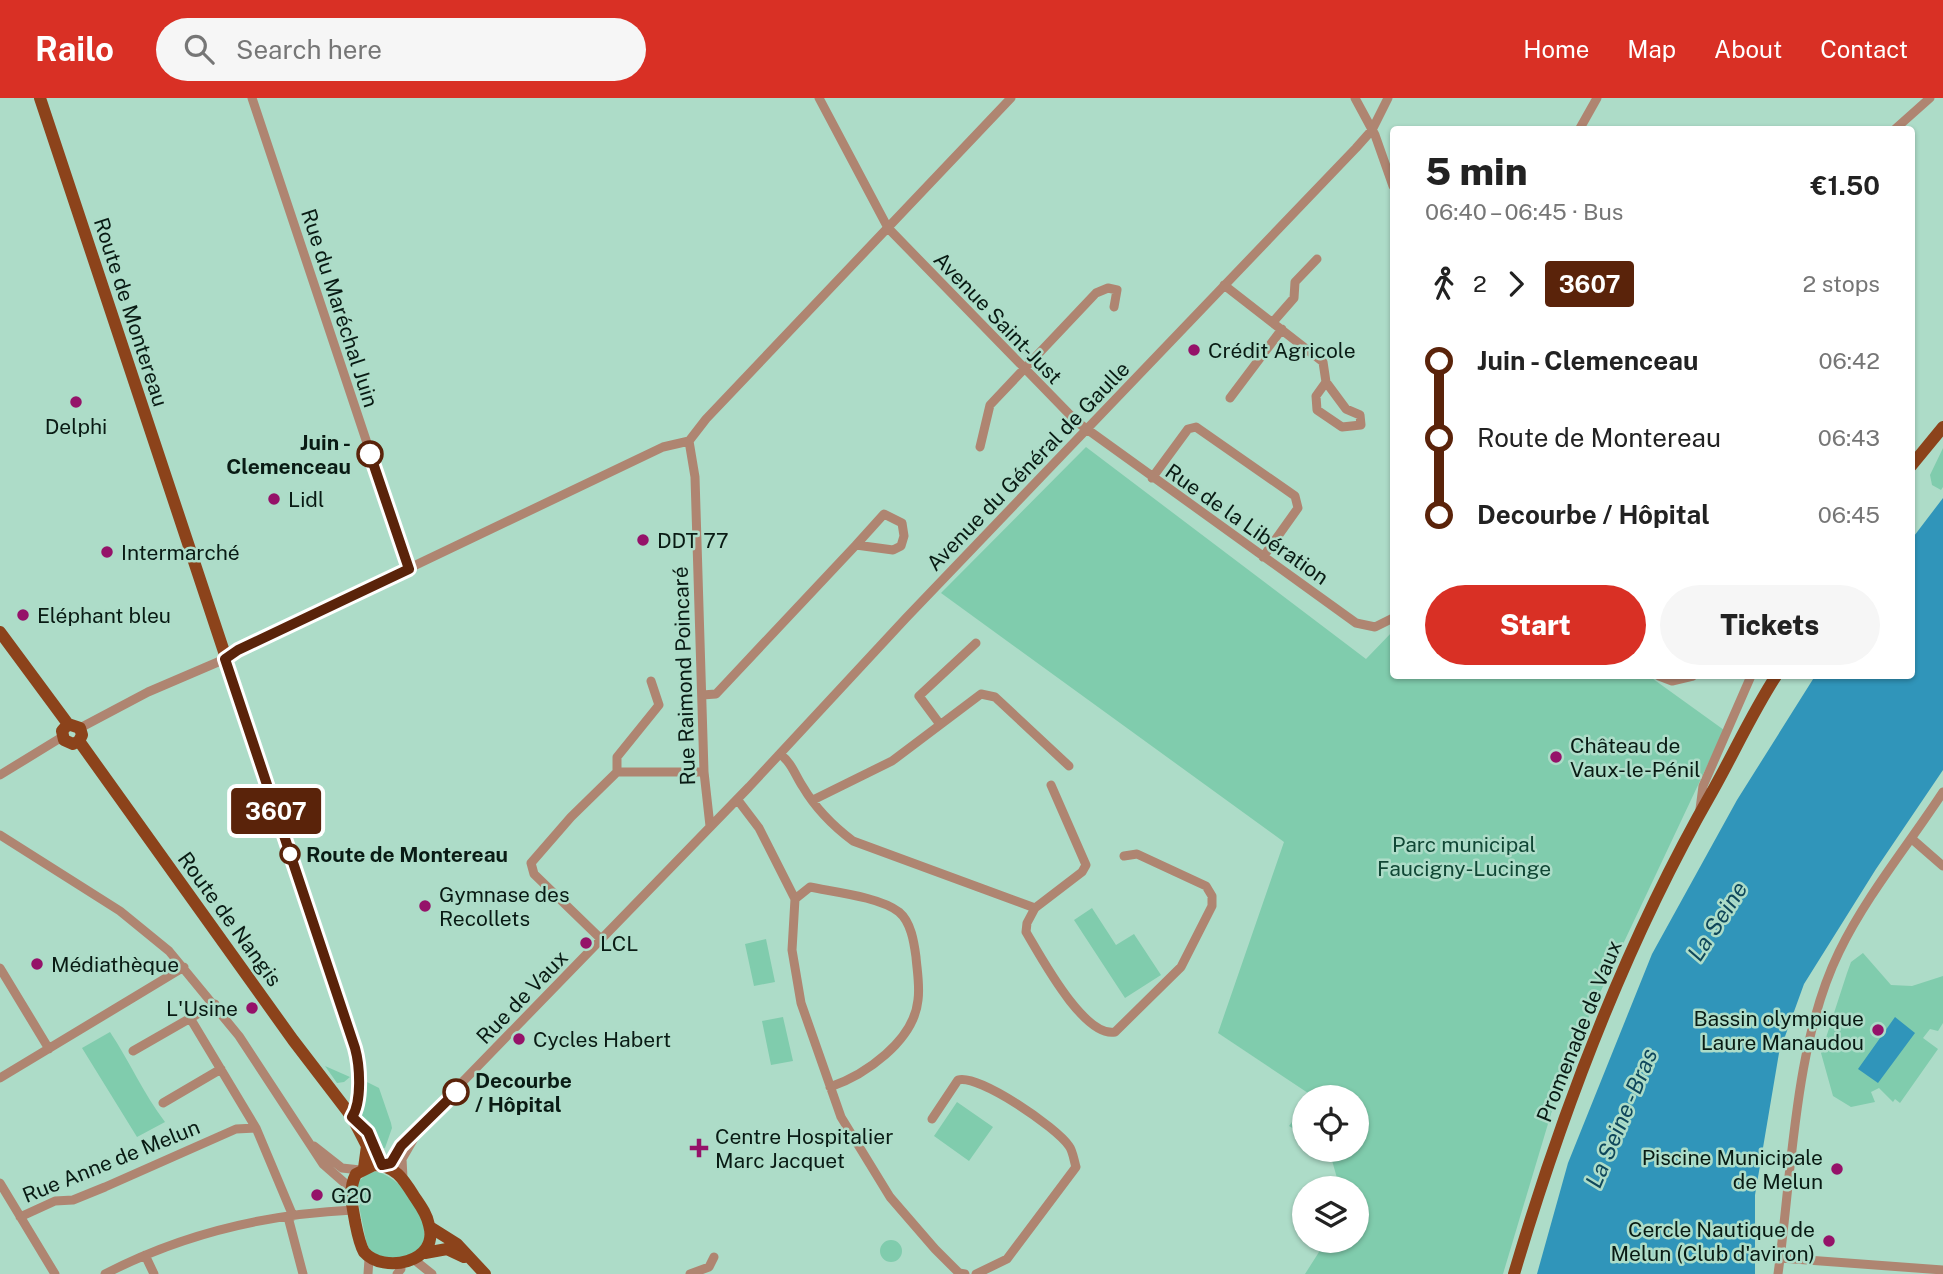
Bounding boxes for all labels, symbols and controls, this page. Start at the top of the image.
search box [156,18,646,81]
text: Railo [35,30,114,68]
icon: search [180,30,218,68]
text: Search here [236,34,382,65]
text: Home [1523,35,1589,63]
text: Map [1627,35,1676,63]
text: About [1714,35,1782,63]
text: Contact [1820,35,1908,63]
text: 5 min [1425,149,1527,194]
text: €1.50 [1811,170,1880,201]
text: 06:40 – 06:45 · Bus [1425,198,1623,225]
street label: Rue du Maréchal Juin [296,206,384,410]
street label: Route de Montereau [89,214,173,410]
street label: Avenue Saint-Just [929,247,1067,389]
icon: walk [1425,265,1463,303]
icon: forward [1497,265,1535,303]
text: 2 [1473,270,1487,297]
text: 3607 [1559,270,1620,298]
text: 2 stops [1802,270,1880,297]
place label: Crédit Agricole [1208,338,1356,363]
marker: Crédit Agricole [1186,342,1202,358]
text: Juin - Clemenceau [1477,345,1698,376]
text: 06:42 [1819,347,1880,374]
street label: Avenue du Général de Gaulle [921,356,1135,576]
marker: Delphi [68,394,84,410]
place label: Delphi [45,414,107,439]
text: Route de Montereau [1477,422,1721,453]
text: 06:43 [1818,424,1880,451]
place label: Juin - Clemenceau [226,430,351,479]
marker: Juin - Clemenceau [357,441,383,467]
street label: Rue de la Libération [1161,458,1333,590]
place label: Lidl [288,487,324,512]
marker: Lidl [266,491,282,507]
text: Decourbe / Hôpital [1477,499,1710,530]
text: 06:45 [1818,501,1880,528]
place label: DDT 77 [657,528,729,553]
marker: DDT 77 [635,532,651,548]
place label: Intermarché [121,540,240,565]
marker: Intermarché [99,544,115,560]
street label: Rue Raimond Poincaré [668,566,700,786]
button: Start [1425,585,1646,665]
button: Tickets [1660,585,1880,665]
place label: Eléphant bleu [37,603,171,628]
marker: Eléphant bleu [15,607,31,623]
place label: Château de Vaux-le-Pénil [1570,733,1701,782]
marker: Château de Vaux-le-Pénil [1548,749,1564,765]
line badge: 3607 [227,788,325,834]
text: 3607 [245,797,307,825]
park label: Parc municipal Faucigny-Lucinge [1377,832,1551,881]
place label: Route de Montereau [306,842,508,867]
marker: Route de Montereau [280,844,300,864]
street label: Route de Nangis [173,847,287,991]
water label: La Seine [1681,876,1753,966]
place label: Gymnase des Recollets [439,882,570,931]
marker: Gymnase des Recollets [417,898,433,914]
place label: LCL [600,931,638,956]
marker: LCL [578,935,594,951]
street label: Promenade de Vaux [1531,936,1627,1126]
street label: Rue de Vaux [471,945,573,1049]
place label: Médiathèque [51,952,179,977]
marker: Médiathèque [29,956,45,972]
place label: L'Usine [166,996,238,1021]
marker: L'Usine [244,1000,260,1016]
place label: Bassin olympique Laure Manaudou [1693,1006,1864,1055]
marker: Bassin olympique Laure Manaudou [1870,1022,1886,1038]
place label: Cycles Habert [533,1027,671,1052]
marker: Cycles Habert [511,1031,527,1047]
water label: La Seine - Bras [1580,1044,1662,1192]
place label: Decourbe / Hôpital [475,1068,572,1117]
marker: Decourbe / Hôpital [443,1079,469,1105]
map controls [1292,1085,1369,1253]
button: locate [1292,1085,1369,1162]
street label: Rue Anne de Melun [19,1114,203,1208]
place label: Centre Hospitalier Marc Jacquet [715,1124,893,1173]
marker: Centre Hospitalier Marc Jacquet [689,1138,709,1158]
place label: Piscine Municipale de Melun [1642,1145,1823,1194]
marker: Piscine Municipale de Melun [1829,1161,1845,1177]
button: layers [1292,1176,1369,1253]
place label: G20 [331,1183,372,1208]
marker: G20 [309,1187,325,1203]
place label: Cercle Nautique de Melun (Club d'aviron) [1611,1217,1815,1266]
marker: Cercle Nautique de Melun (Club d'aviron) [1821,1233,1837,1249]

